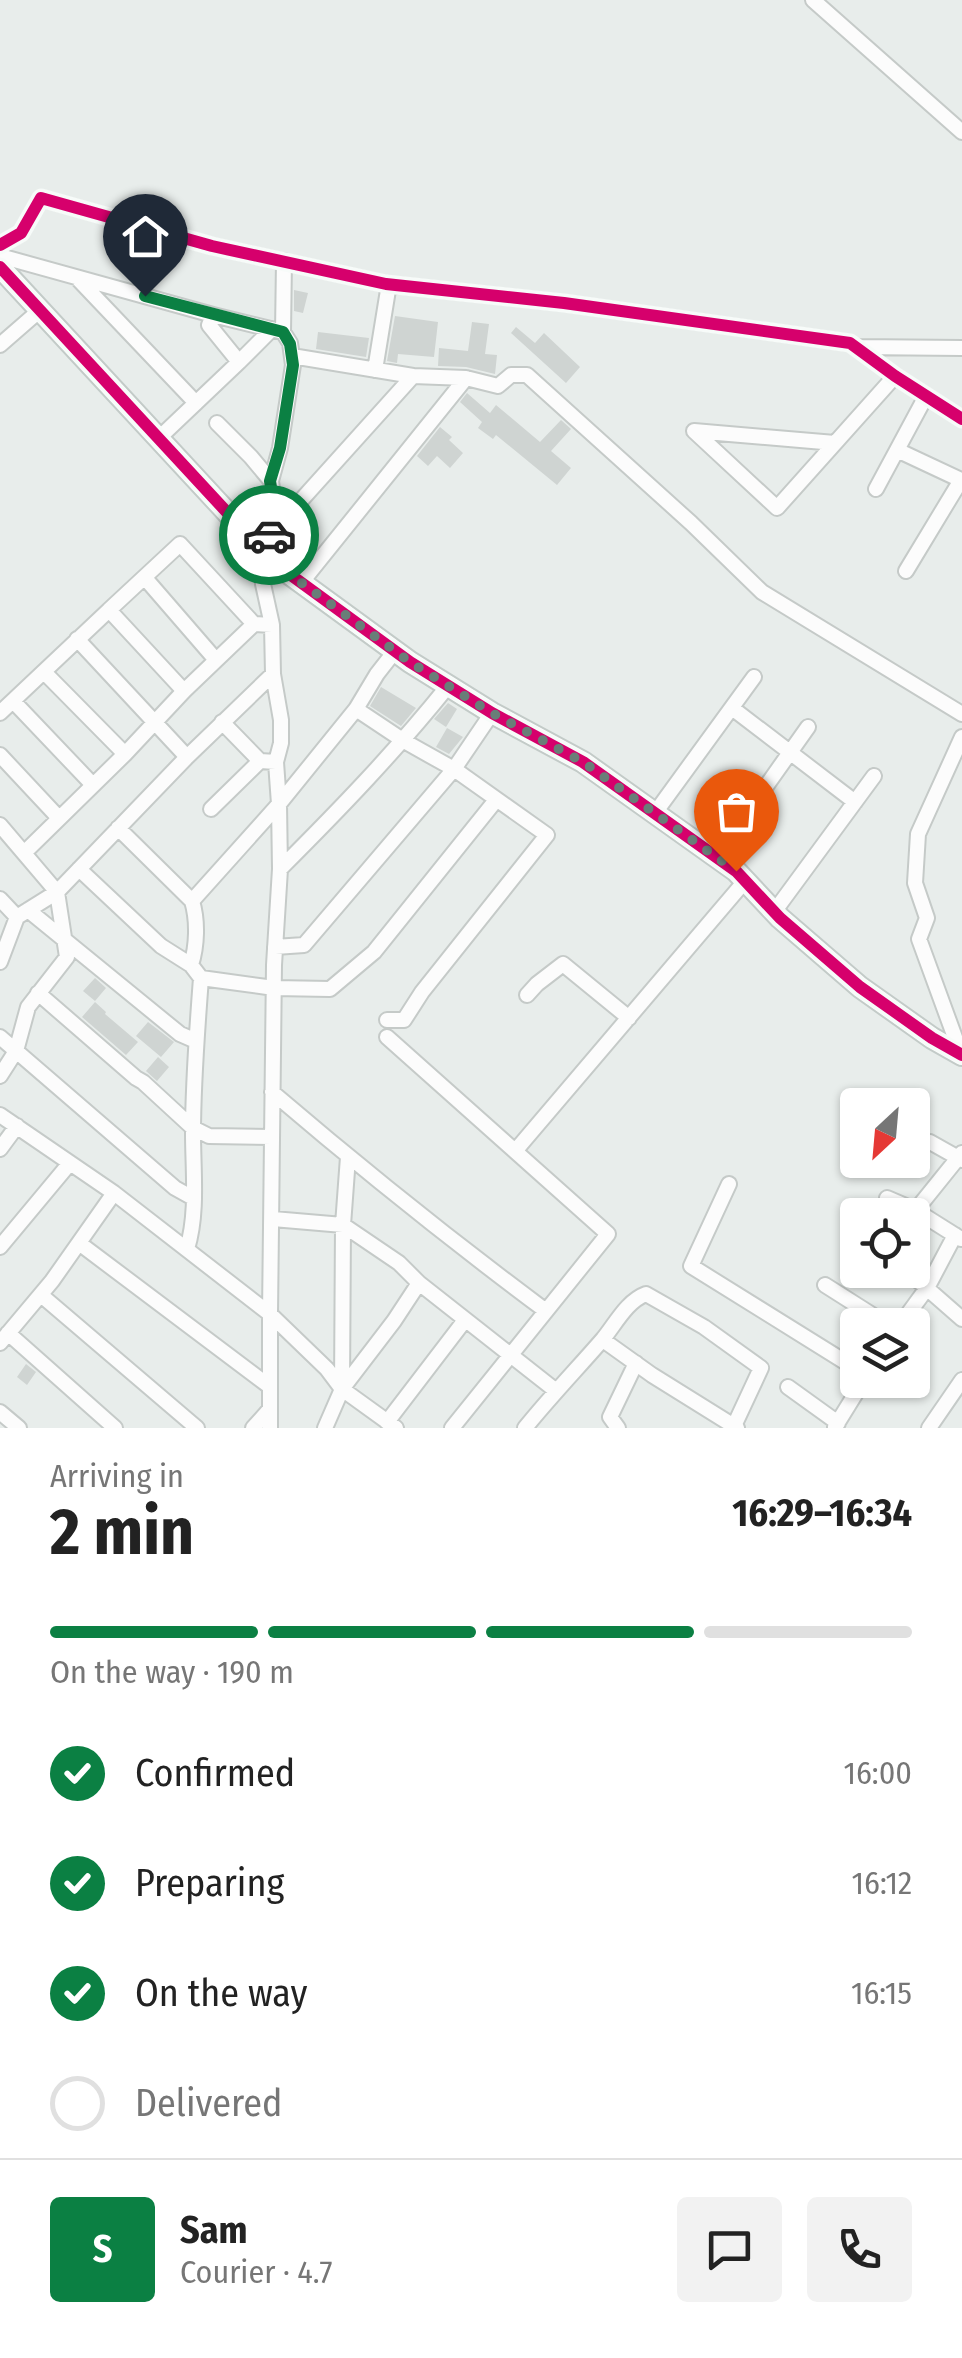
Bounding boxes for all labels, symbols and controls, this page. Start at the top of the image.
pin [103,194,188,297]
icon: home [118,209,173,264]
courier [219,485,319,585]
icon: car [242,508,297,563]
pin [694,769,779,872]
icon: bag [709,784,764,839]
north arrow [840,1088,930,1178]
map controls [840,1088,930,1398]
button: locate [840,1198,930,1288]
button: layers [840,1308,930,1398]
text: Arriving in [50,1457,184,1495]
text: 16:29–16:34 [732,1490,912,1536]
text: 2 min [50,1493,194,1571]
text: On the way · 190 m [50,1653,294,1691]
icon: check [50,1746,105,1801]
text: Confirmed [135,1750,295,1796]
text: 16:00 [844,1754,912,1792]
icon: check [50,1856,105,1911]
text: Preparing [135,1860,284,1906]
text: 16:12 [852,1864,912,1902]
icon: check [50,1966,105,2021]
text: On the way [135,1970,307,2016]
text: 16:15 [851,1974,912,2012]
text: Delivered [135,2080,282,2126]
button: chat [677,2197,782,2302]
button: phone [807,2197,912,2302]
text: Sam [180,2207,248,2253]
text: S [93,2226,112,2272]
text: Courier · 4.7 [180,2253,332,2291]

